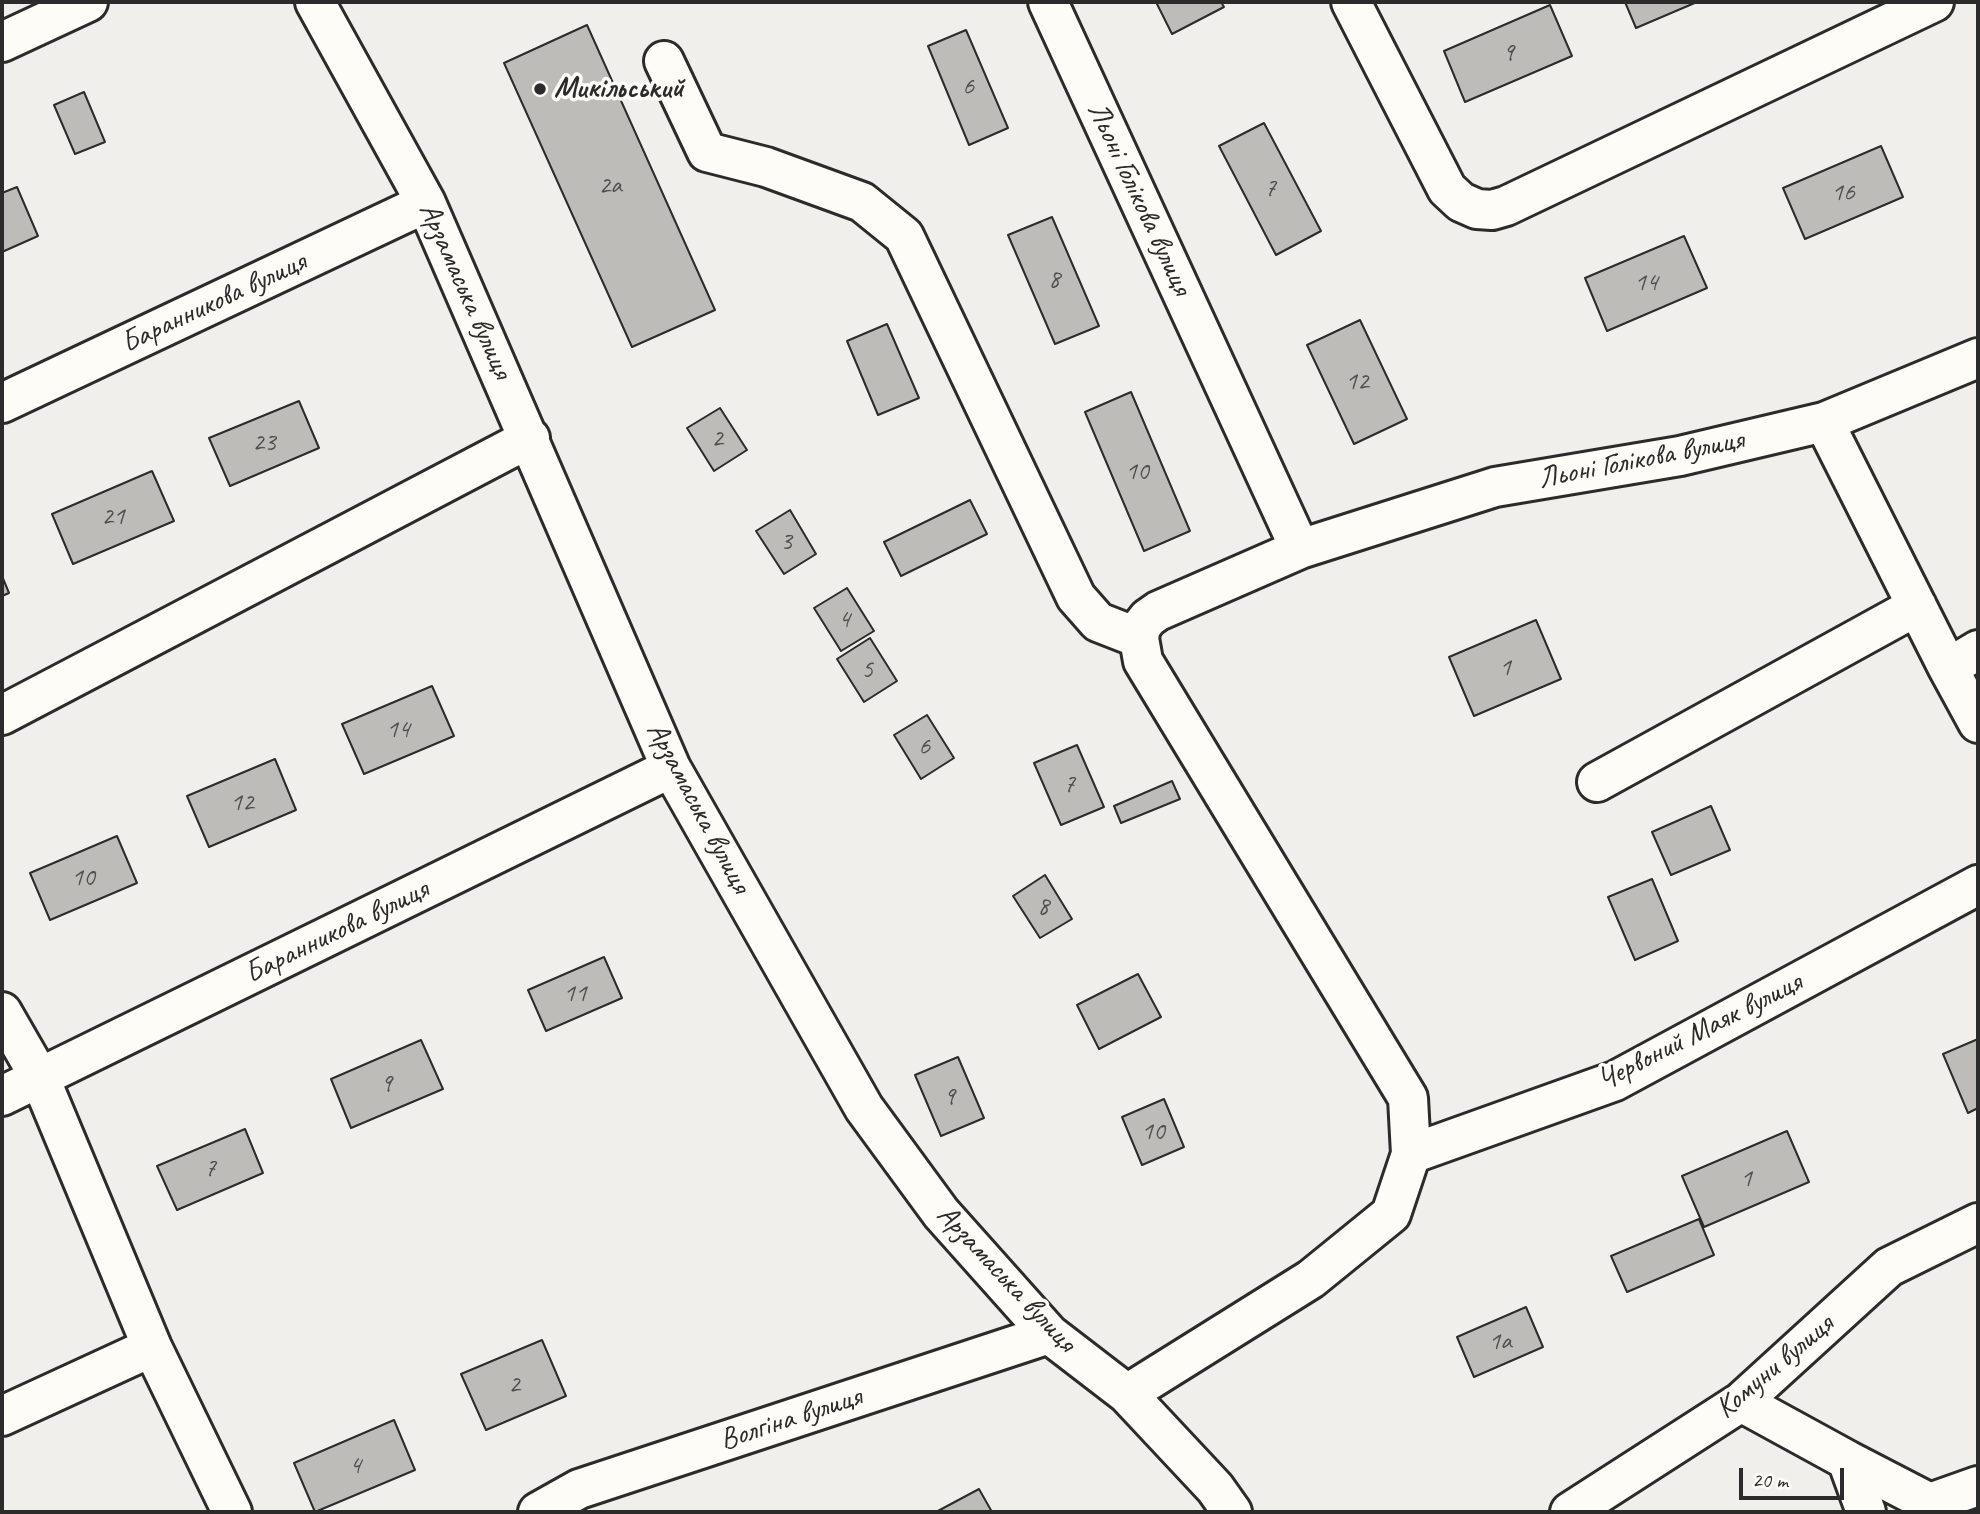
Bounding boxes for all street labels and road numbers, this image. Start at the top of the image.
street label: Льоні Голікова вулиця [1079,97,1199,301]
street label: Арзамаська вулиця [410,198,520,384]
street label: Баранникова вулиця [116,244,312,362]
street label: Льоні Голікова вулиця [1535,422,1747,498]
street label: Арзамаська вулиця [638,716,758,900]
street label: Баранникова вулиця [239,872,435,992]
street label: Червоний Маяк вулиця [1592,965,1808,1099]
street label: Арзамаська вулиця [929,1198,1083,1360]
street label: Комуни вулиця [1709,1307,1841,1427]
street label: Волгіна вулиця [716,1379,866,1459]

